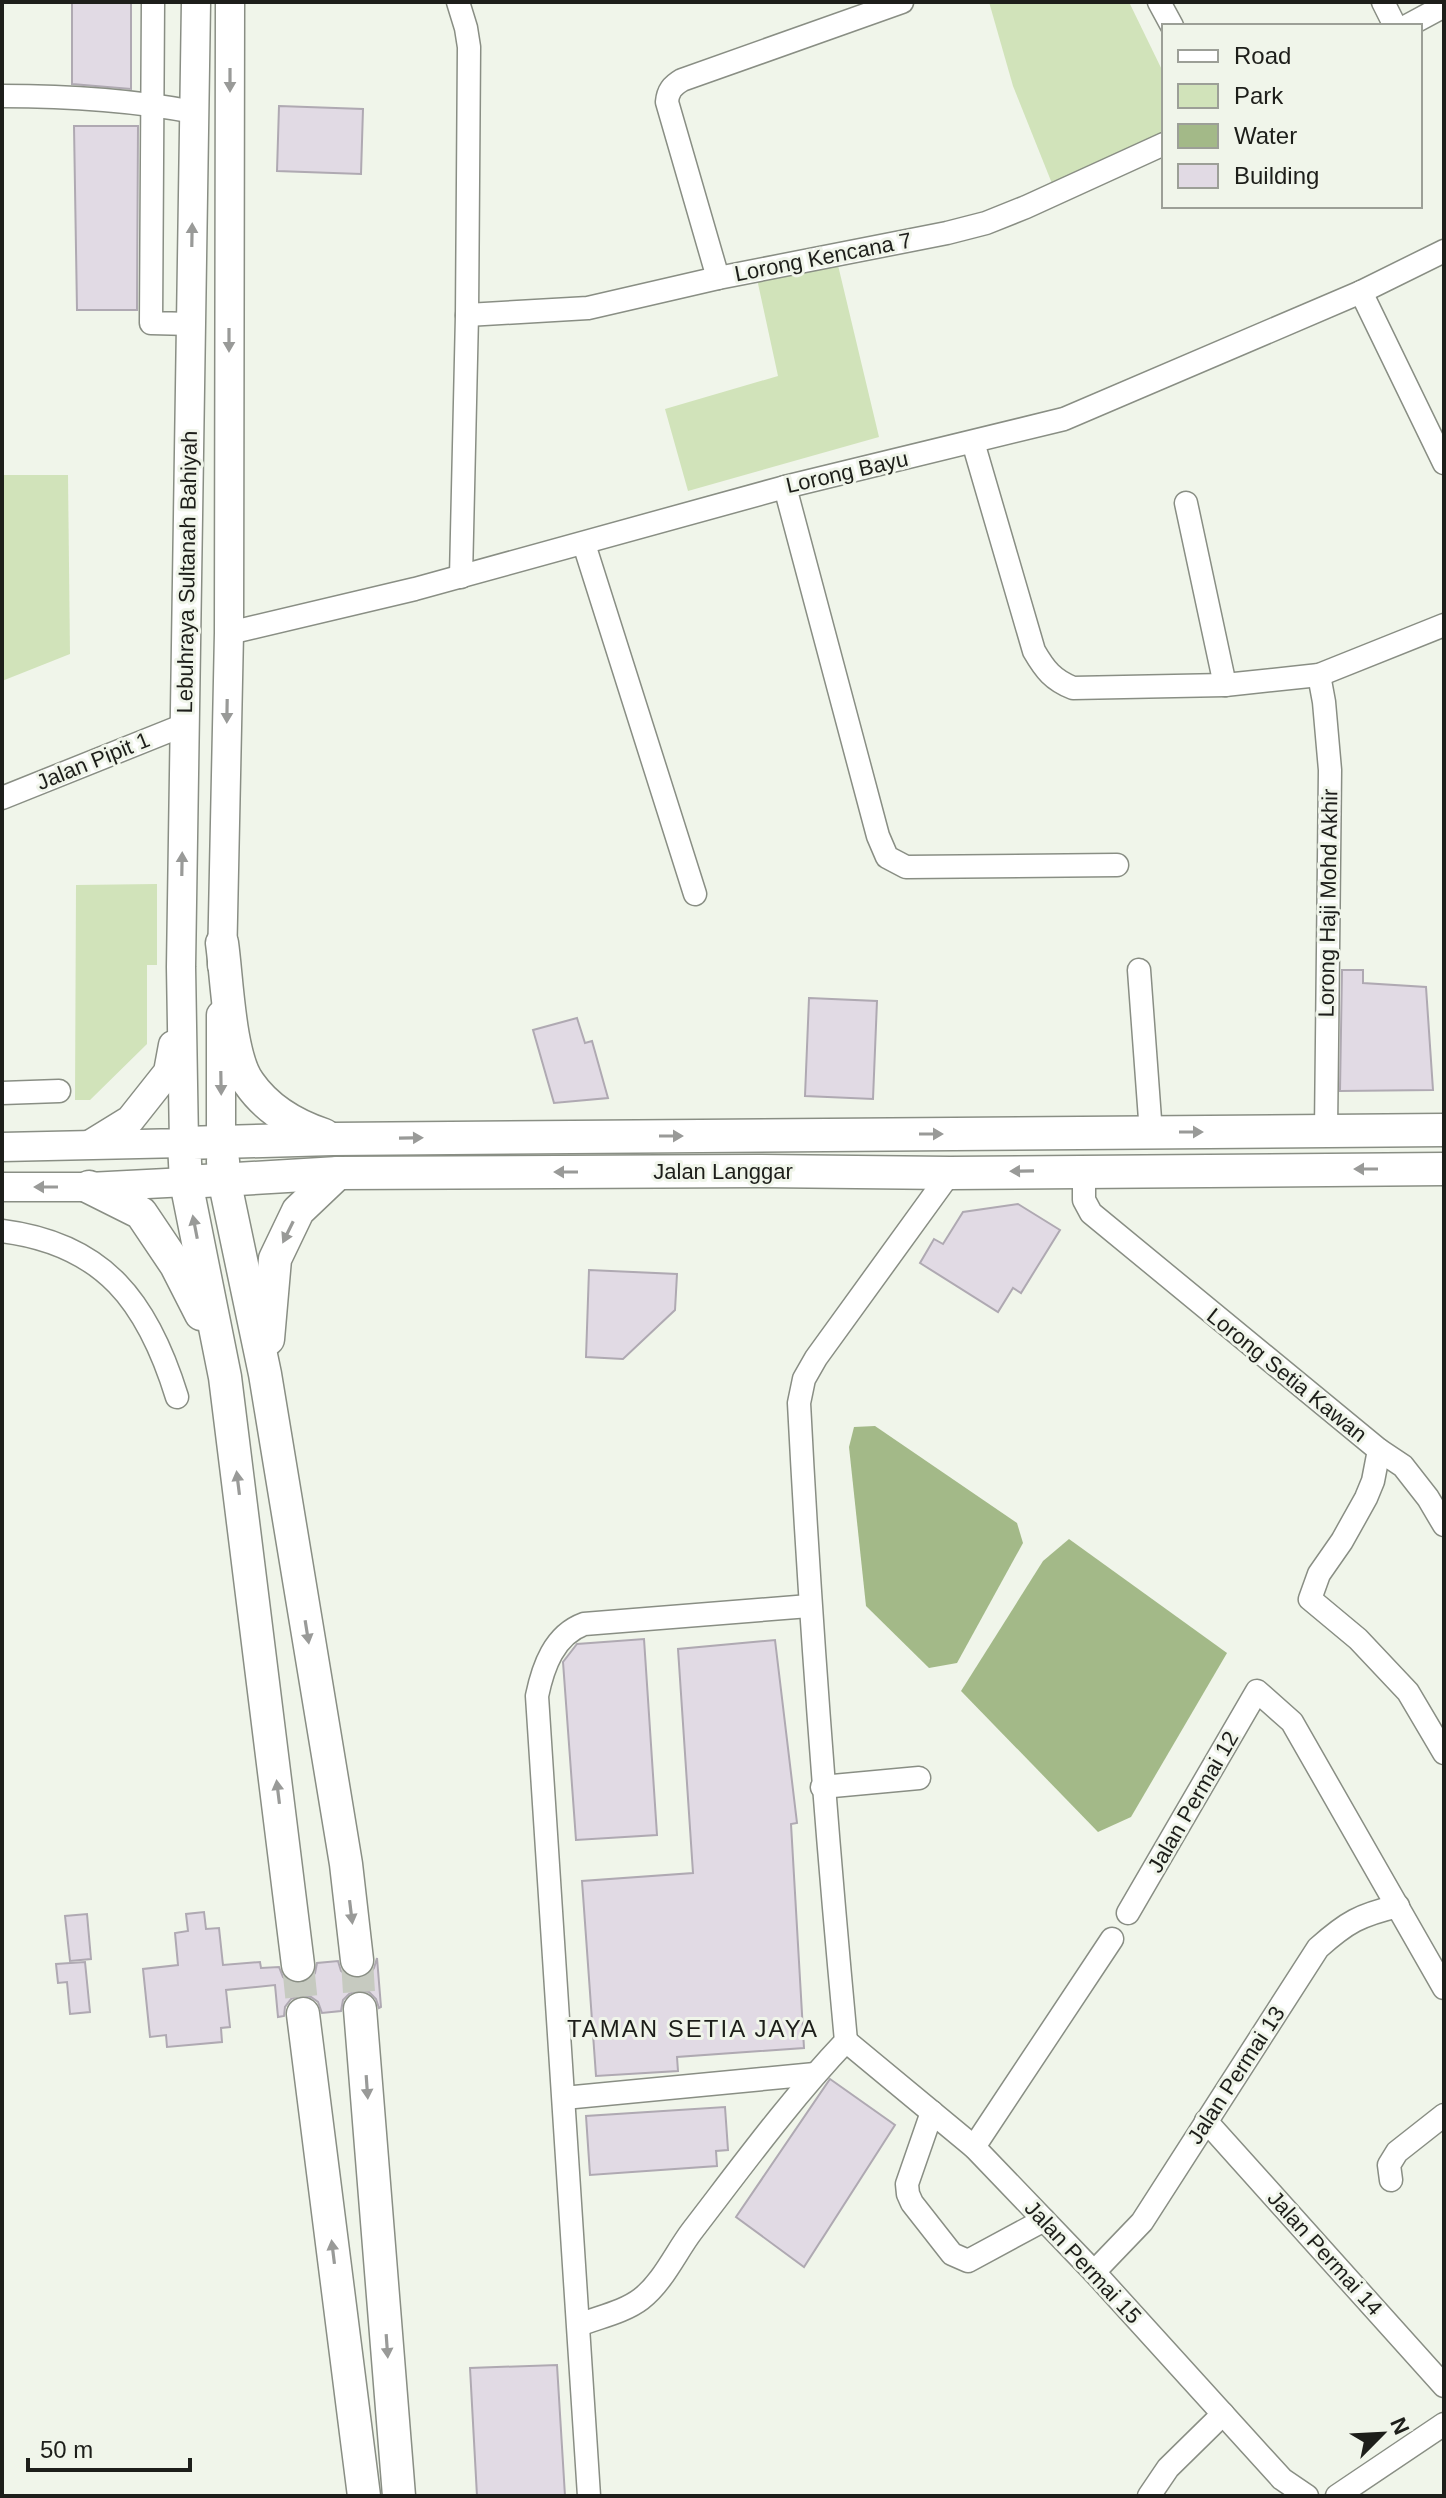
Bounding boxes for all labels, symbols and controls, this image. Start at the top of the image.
legend [1162,24,1422,208]
text: Road [1234,42,1291,69]
one-way arrow [224,68,236,93]
text: Park [1234,82,1284,109]
text: Water [1234,122,1297,149]
text: Building [1234,162,1319,189]
one-way arrow [186,222,198,247]
street label: Lorong Kencana 7 [732,228,914,286]
one-way arrow [223,328,235,353]
street label: Lebuhraya Sultanah Bahiyah [172,431,202,713]
street label: Lorong Bayu [783,446,911,498]
one-way arrow [221,699,234,724]
street label: Jalan Pipit 1 [33,727,153,795]
street label: Lorong Haji Mohd Akhir [1314,788,1342,1018]
one-way arrow [176,851,188,876]
one-way arrow [215,1071,227,1096]
one-way arrow [1179,1126,1204,1138]
one-way arrow [919,1128,944,1140]
one-way arrow [659,1130,684,1142]
one-way arrow [399,1132,424,1144]
street label: Jalan Langgar [653,1159,793,1184]
one-way arrow [1353,1163,1378,1175]
one-way arrow [1009,1165,1034,1178]
one-way arrow [553,1166,578,1178]
one-way arrow [33,1181,58,1193]
one-way arrow [188,1214,201,1239]
one-way arrow [281,1220,295,1243]
street label: Lorong Setia Kawan [1202,1303,1372,1447]
one-way arrow [231,1470,244,1495]
one-way arrow [302,1620,314,1645]
street label: Jalan Permai 12 [1142,1727,1244,1877]
one-way arrow [271,1779,284,1804]
one-way arrow [345,1900,358,1925]
street label: Jalan Permai 13 [1182,2002,1290,2148]
district label: TAMAN SETIA JAYA [567,2015,819,2042]
one-way arrow [360,2075,373,2100]
street label: Jalan Permai 14 [1263,2186,1387,2320]
street label: Jalan Permai 15 [1020,2195,1146,2329]
one-way arrow [326,2239,339,2264]
one-way arrow [381,2334,394,2359]
north arrow [1342,2394,1422,2474]
text: N [1385,2414,1414,2438]
scale bar [28,2422,190,2472]
text: 50 m [40,2436,93,2463]

